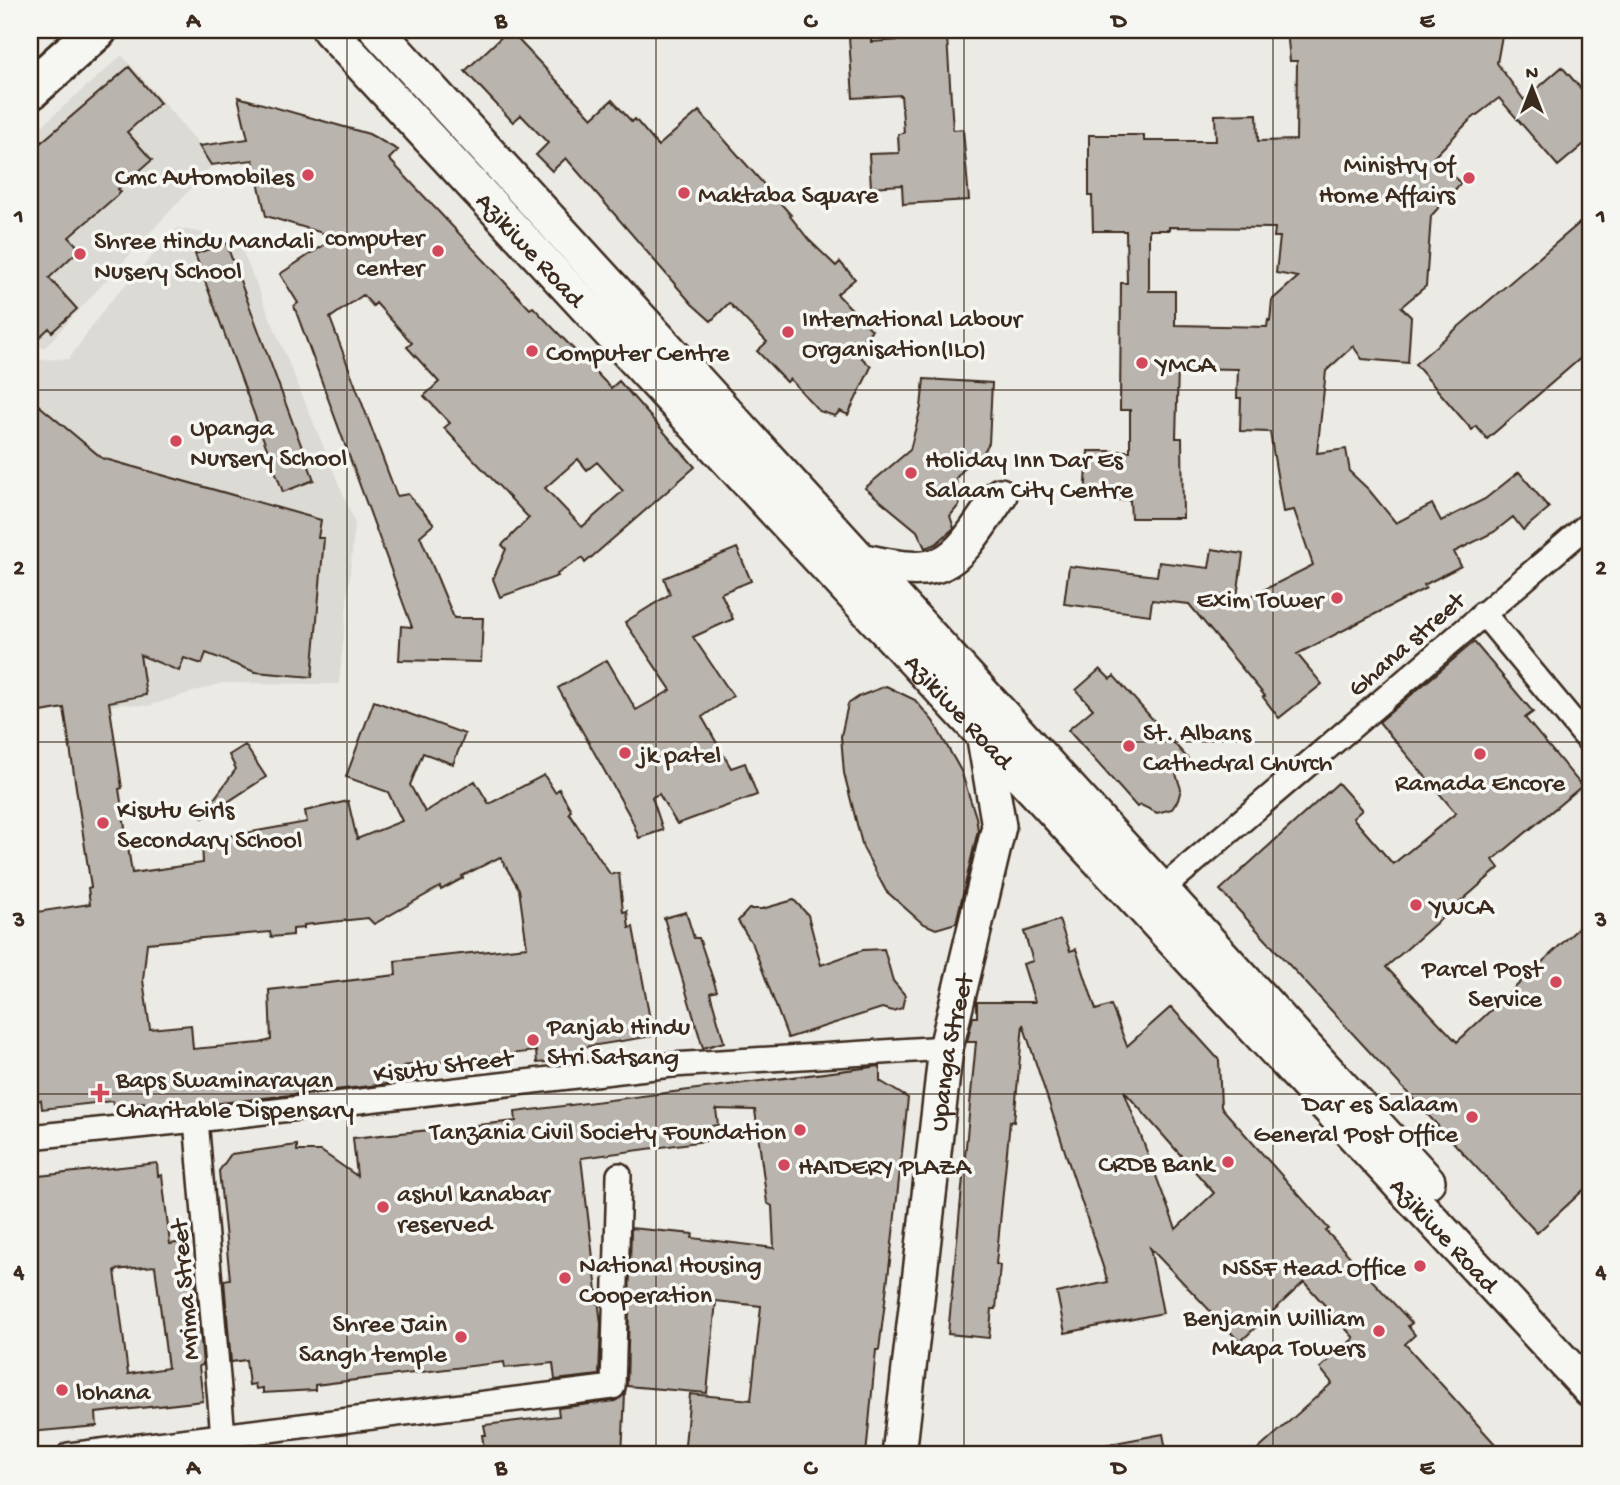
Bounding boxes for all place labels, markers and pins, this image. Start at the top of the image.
place label: Ministry of Home Affairs [1319,152,1457,213]
place label: Cmc Automobiles [115,164,295,195]
marker: Cmc Automobiles [300,167,316,183]
marker: Ministry of Home Affairs [1461,170,1477,186]
place label: Maktaba Square [698,182,879,213]
marker: Maktaba Square [676,185,692,201]
place label: computer center [325,225,427,286]
place label: Shree Hindu Mandali Nusery School [94,228,315,289]
marker: computer center [430,243,446,259]
marker: Shree Hindu Mandali Nusery School [72,246,88,262]
place label: International Labour Organisation(ILO) [802,306,1024,367]
marker: International Labour Organisation(ILO) [780,324,796,340]
place label: Computer Centre [546,340,730,371]
marker: Computer Centre [524,343,540,359]
place label: YMCA [1154,352,1217,383]
marker: YMCA [1134,355,1150,371]
place label: Upanga Nursery School [190,415,347,476]
marker: Upanga Nursery School [168,433,184,449]
place label: Holiday Inn Dar Es Salaam City Centre [925,447,1134,508]
marker: Holiday Inn Dar Es Salaam City Centre [903,465,919,481]
place label: Exim Tower [1197,587,1326,618]
marker: Exim Tower [1329,590,1345,606]
place label: St. Albans Cathedral Church [1143,720,1333,781]
marker: St. Albans Cathedral Church [1121,738,1137,754]
place label: jk patel [635,742,721,773]
marker: jk patel [617,745,633,761]
marker: Ramada Encore [1472,746,1488,762]
place label: Ramada Encore [1395,770,1566,801]
place label: Kisutu Girls Secondary School [117,797,303,858]
marker: Kisutu Girls Secondary School [95,815,111,831]
place label: YWCA [1428,894,1495,925]
marker: YWCA [1408,897,1424,913]
place label: Parcel Post Service [1421,956,1544,1017]
marker: Parcel Post Service [1548,974,1564,990]
place label: Panjab Hindu Stri Satsang [546,1014,690,1075]
marker: Panjab Hindu Stri Satsang [525,1032,541,1048]
place label: Baps Swaminarayan Charitable Dispensary [115,1067,354,1128]
marker: Baps Swaminarayan Charitable Dispensary [90,1083,110,1103]
place label: Dar es Salaam General Post Office [1253,1091,1459,1152]
marker: Dar es Salaam General Post Office [1464,1109,1480,1125]
place label: Tanzania Civil Society Foundation [428,1119,787,1150]
marker: Tanzania Civil Society Foundation [792,1122,808,1138]
place label: CRDB Bank [1098,1151,1216,1182]
place label: HAIDERY PLAZA [798,1154,972,1185]
marker: CRDB Bank [1220,1154,1236,1170]
marker: HAIDERY PLAZA [776,1157,792,1173]
place label: ashul kanabar reserved [397,1181,552,1242]
marker: ashul kanabar reserved [375,1199,391,1215]
place label: National Housing Cooperation [579,1252,762,1313]
place label: NSSF Head Office [1222,1255,1407,1286]
marker: NSSF Head Office [1412,1258,1428,1274]
marker: National Housing Cooperation [557,1270,573,1286]
place label: Benjamin William Mkapa Towers [1183,1305,1366,1366]
place label: Shree Jain Sangh temple [299,1311,448,1372]
marker: Benjamin William Mkapa Towers [1371,1323,1387,1339]
marker: Shree Jain Sangh temple [453,1329,469,1345]
place label: lohana [76,1379,152,1410]
marker: lohana [54,1382,70,1398]

